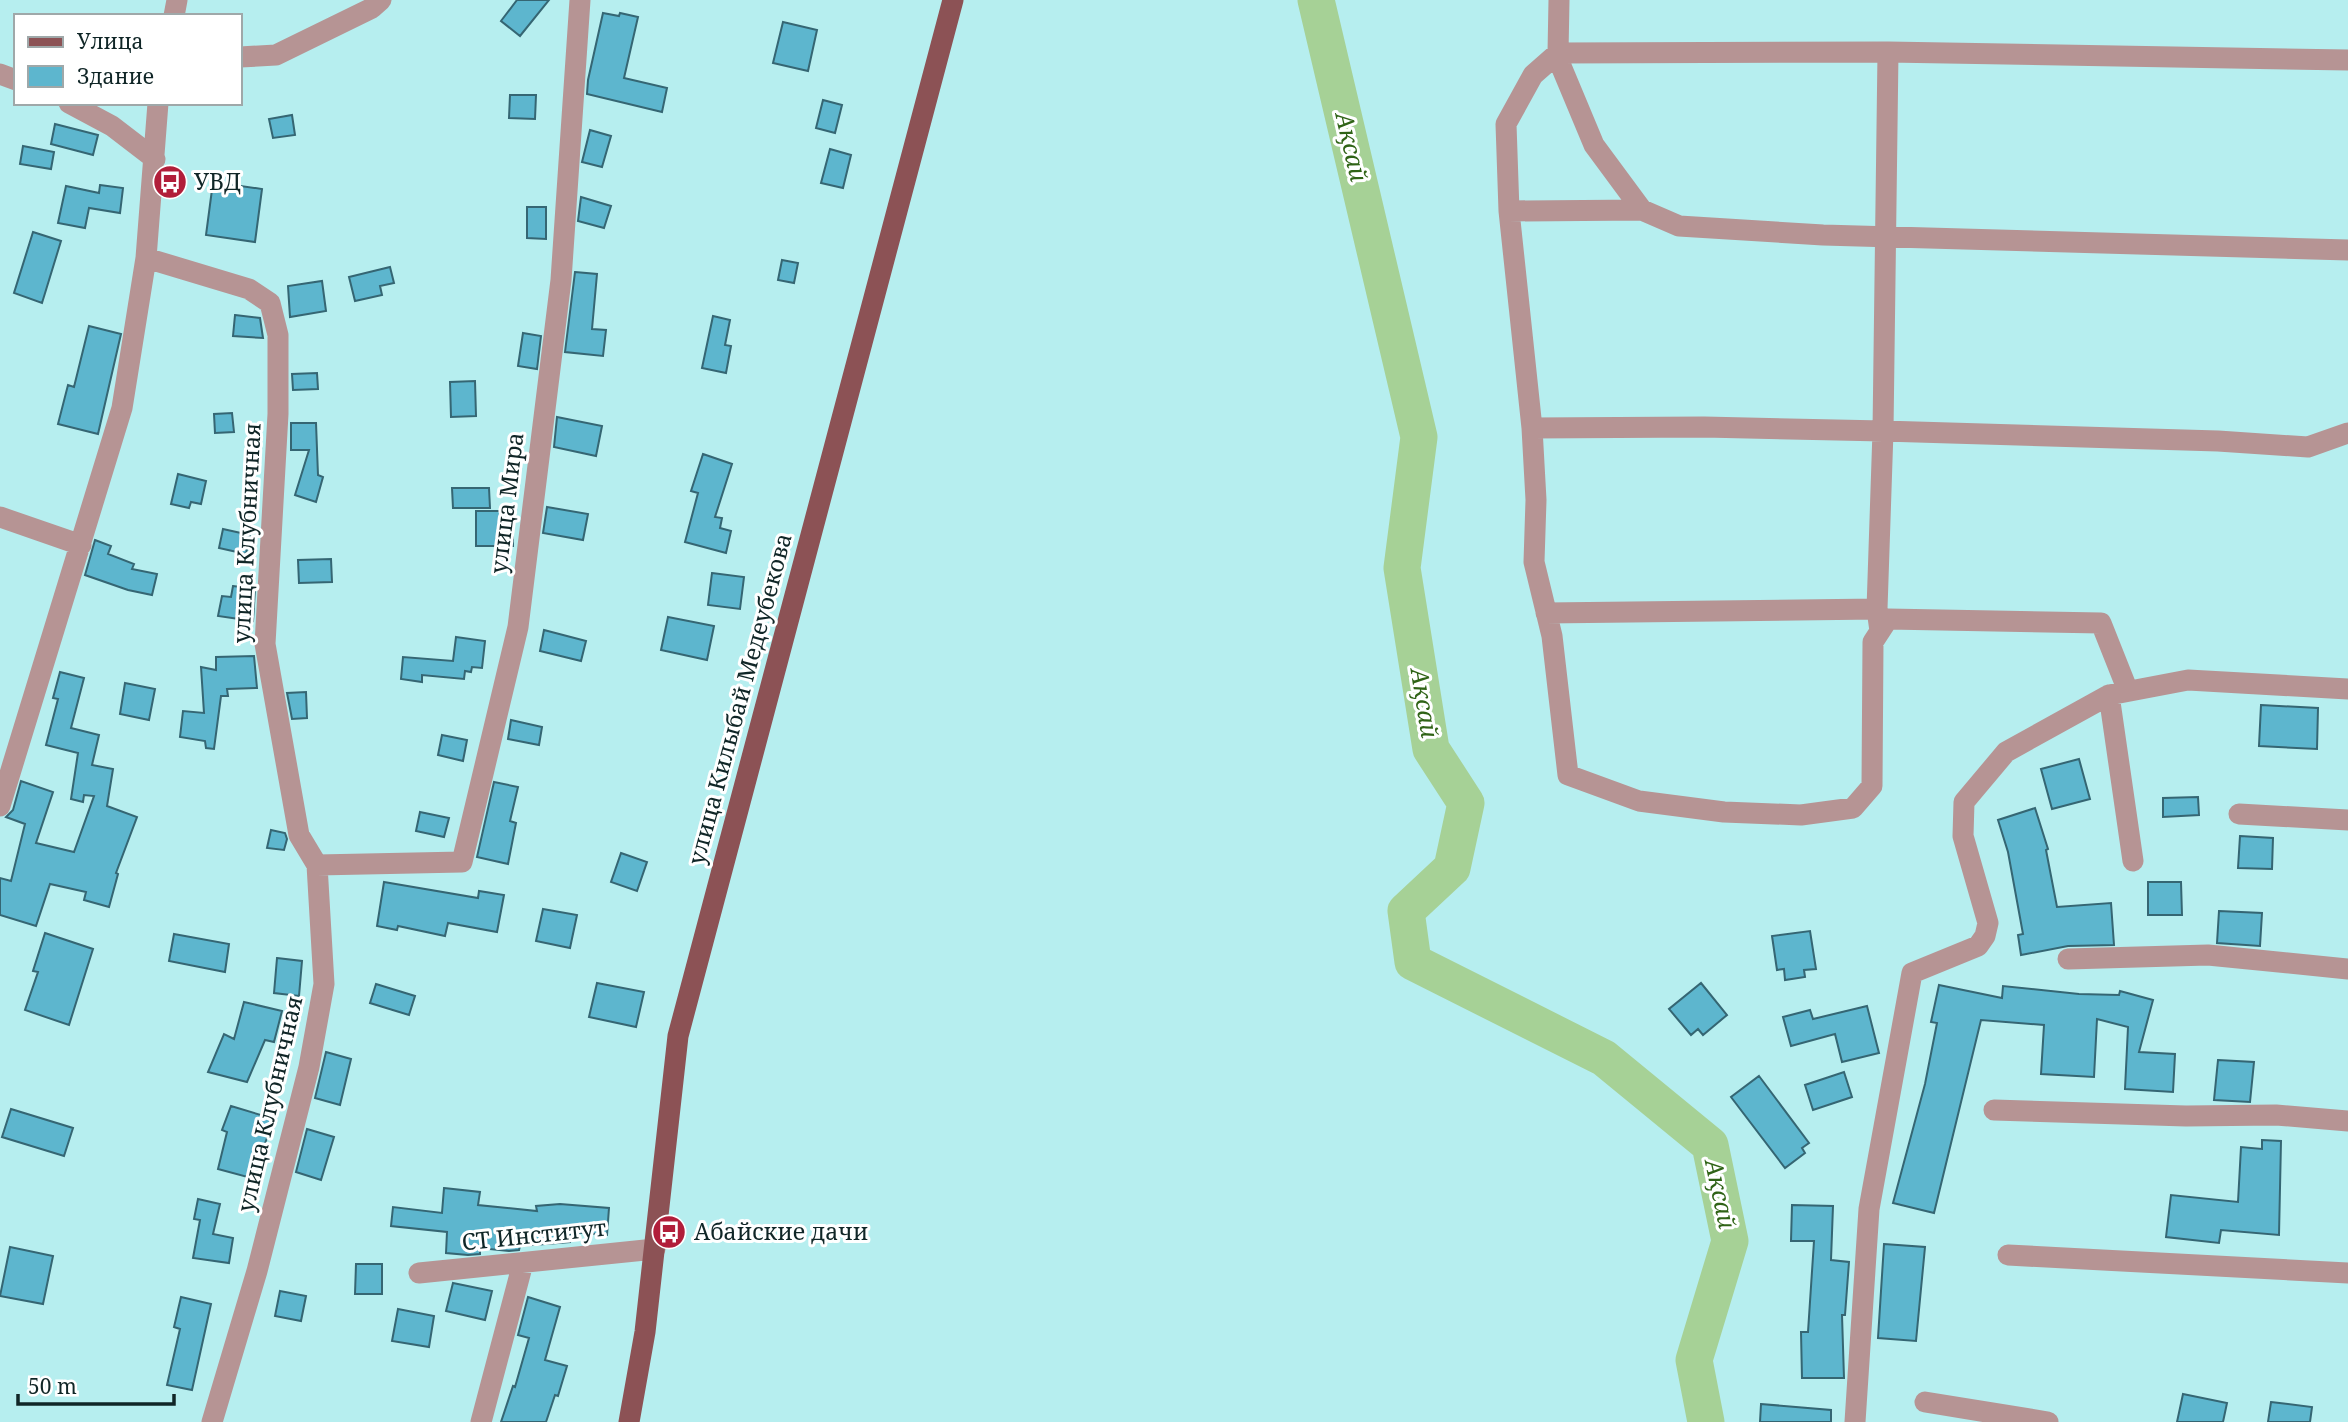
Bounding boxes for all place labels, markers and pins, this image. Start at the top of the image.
bus stop icon: УВД [151,163,189,201]
place label: УВД [194,165,241,197]
bus stop icon: Абайские дачи [650,1213,688,1251]
place label: Абайские дачи [694,1215,868,1247]

